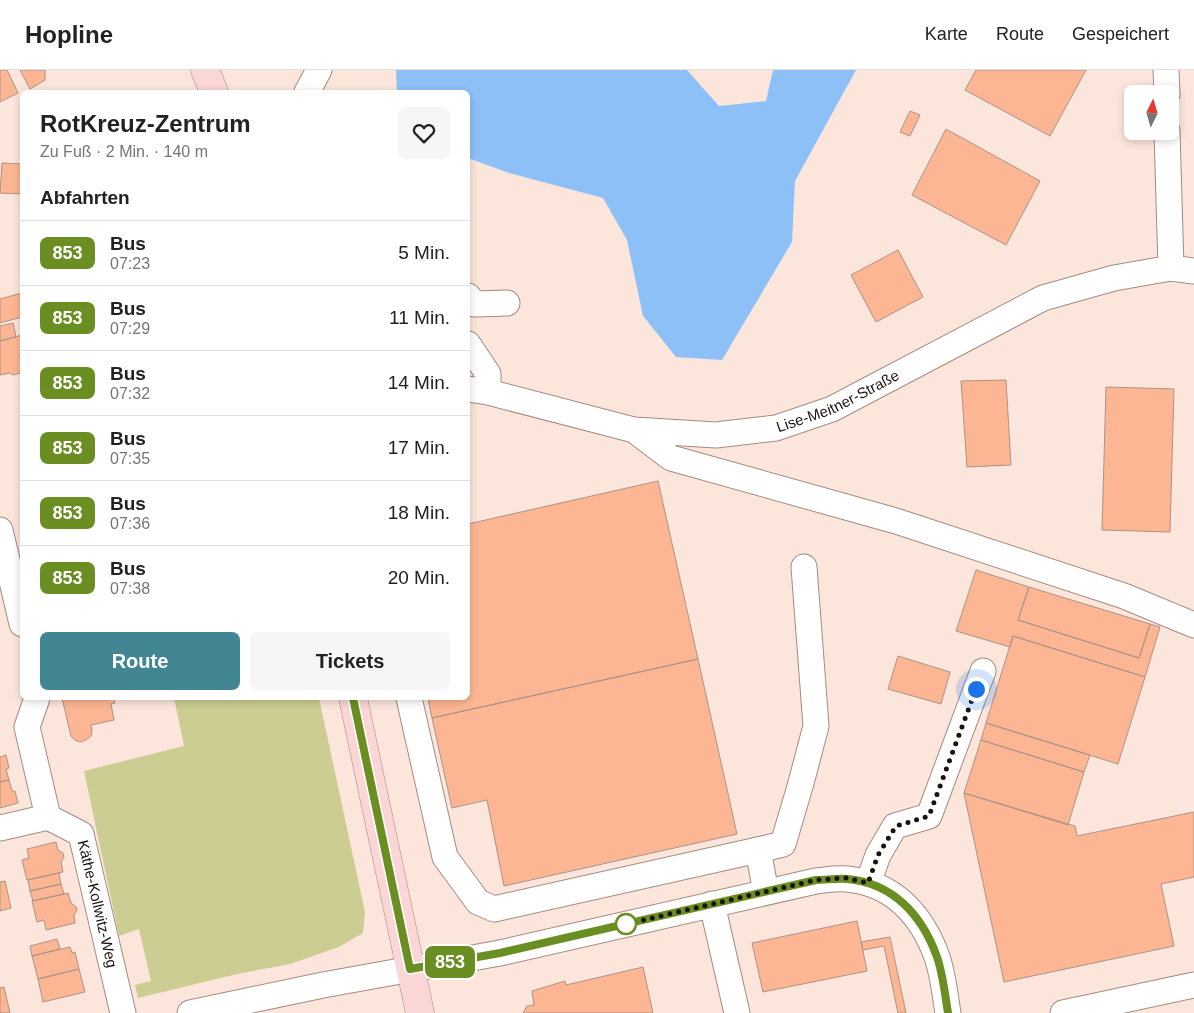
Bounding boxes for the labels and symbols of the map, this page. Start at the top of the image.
north arrow [1124,85,1179,140]
street label: Lise-Meitner-Straße [774,366,902,435]
your location [964,677,989,702]
street label: Käthe-Kollwitz-Weg [75,838,121,969]
unlabelled marker [615,913,637,935]
line badge: 853 [421,946,479,978]

